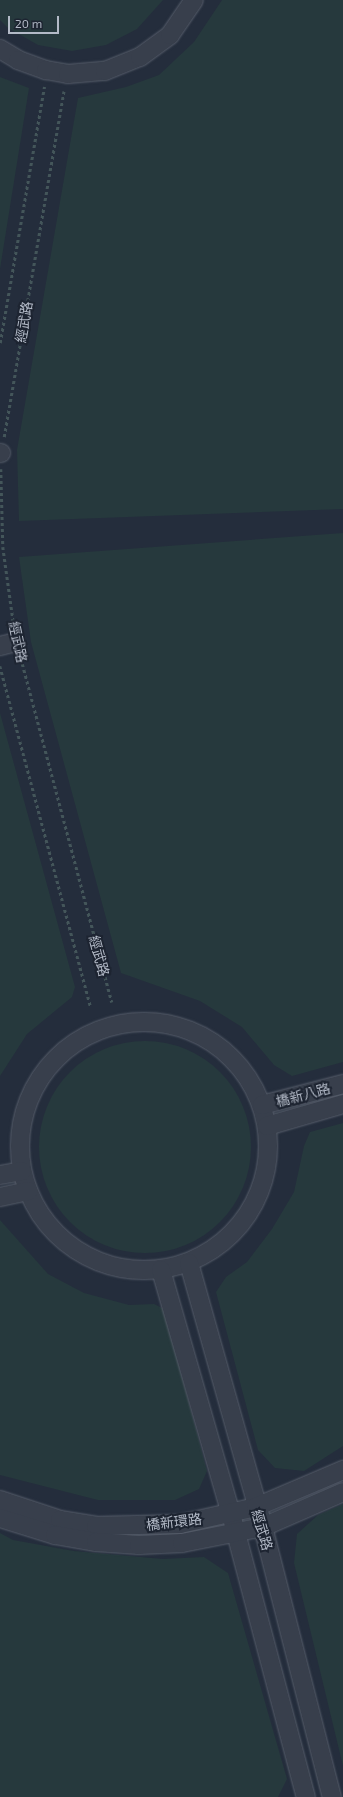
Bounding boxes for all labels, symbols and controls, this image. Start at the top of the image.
scale bar [10,8,61,34]
text: 20 m [15,16,42,30]
street label: 經武路 [12,300,36,344]
street label: 經武路 [5,620,31,664]
street label: 經武路 [85,934,113,978]
street label: 橋新八路 [274,1080,332,1110]
street label: 經武路 [248,1507,276,1553]
street label: 橋新環路 [145,1510,203,1534]

